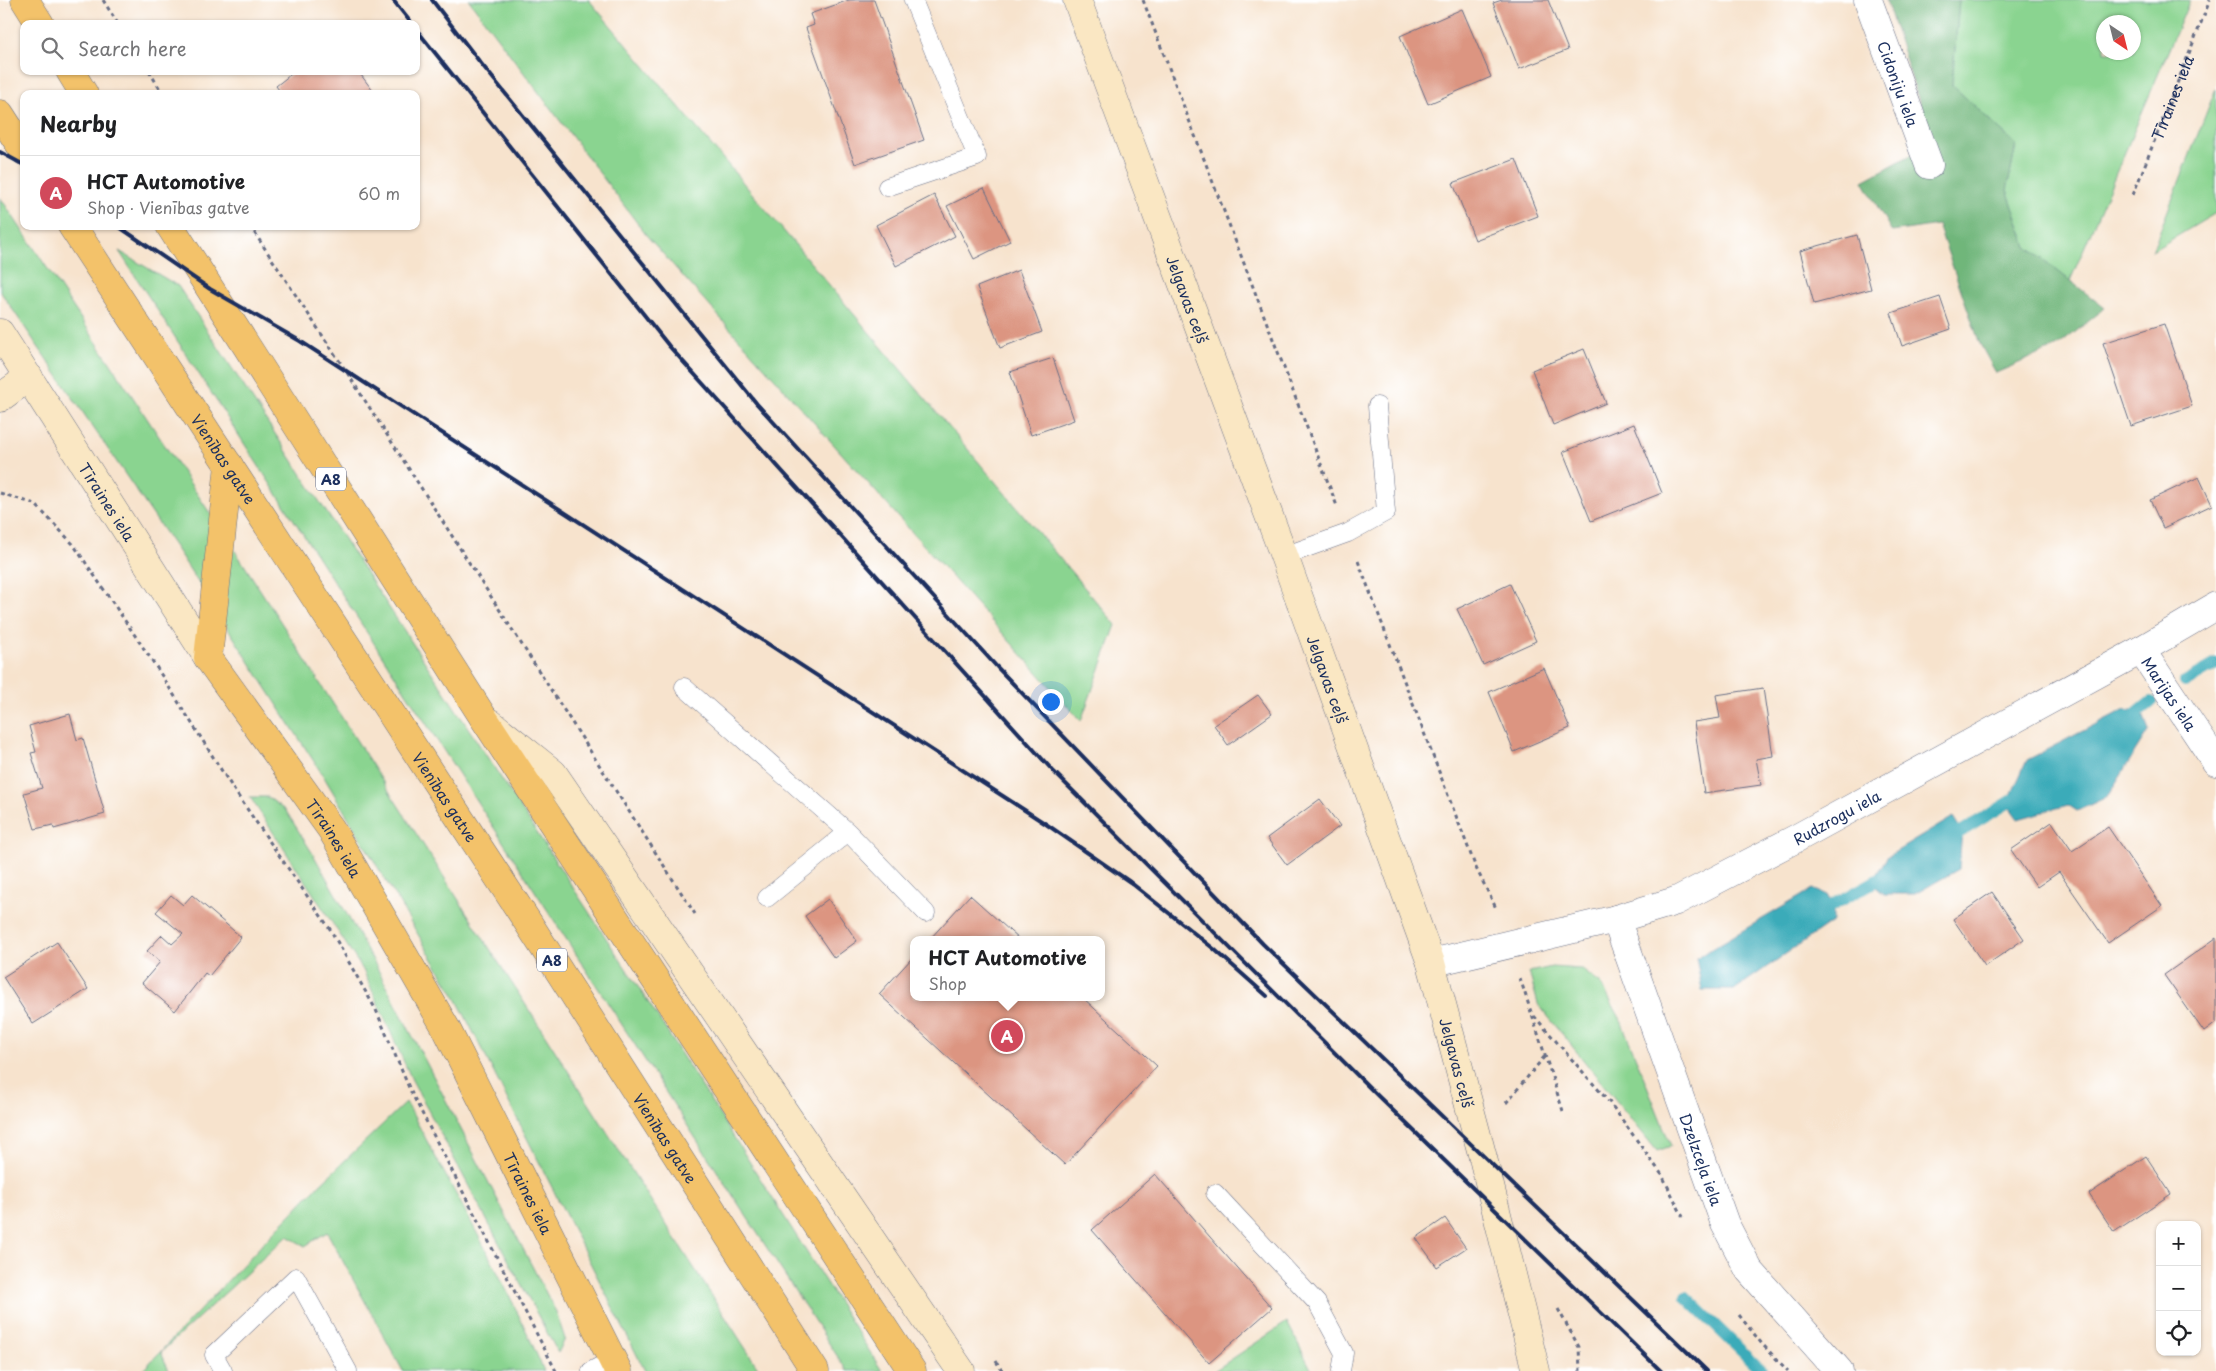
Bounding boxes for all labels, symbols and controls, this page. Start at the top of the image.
north arrow [2096,15,2141,60]
search box [20,20,420,75]
icon: search [38,34,66,62]
text: Search here [78,34,187,62]
street label: Cidoniju iela [1872,37,1926,130]
street label: Tīraines iela [2144,51,2199,143]
text: Nearby [40,107,117,139]
text: HCT Automotive [87,167,245,195]
text: A [50,181,62,205]
text: 60 m [358,181,400,205]
text: Shop · Vienības gatve [87,195,250,219]
street label: Jelgavas ceļš [1161,252,1215,346]
street label: Vienības gatve [186,409,262,508]
street label: Tīraines iela [74,458,142,546]
road number: A8 [316,468,346,490]
street label: Jelgavas ceļš [1302,632,1355,726]
street label: Marijas iela [2137,651,2204,736]
your location [1038,689,1064,715]
street label: Vienības gatve [408,747,484,846]
street label: Rudzrogu iela [1788,783,1885,850]
street label: Tīraines iela [301,794,368,882]
popup [910,936,1105,1001]
text: HCT Automotive [928,943,1087,971]
road number: A8 [537,948,567,972]
text: Shop [928,971,967,995]
street label: Jelgavas ceļš [1435,1015,1481,1110]
pin: A [991,1017,1023,1055]
street label: Vienības gatve [628,1088,703,1188]
street label: Dzelzceļa iela [1675,1110,1729,1209]
street label: Tīraines iela [498,1148,559,1238]
map controls [2156,1221,2201,1356]
button: + [2156,1221,2201,1266]
button: − [2156,1266,2201,1311]
button: locate [2156,1311,2201,1356]

